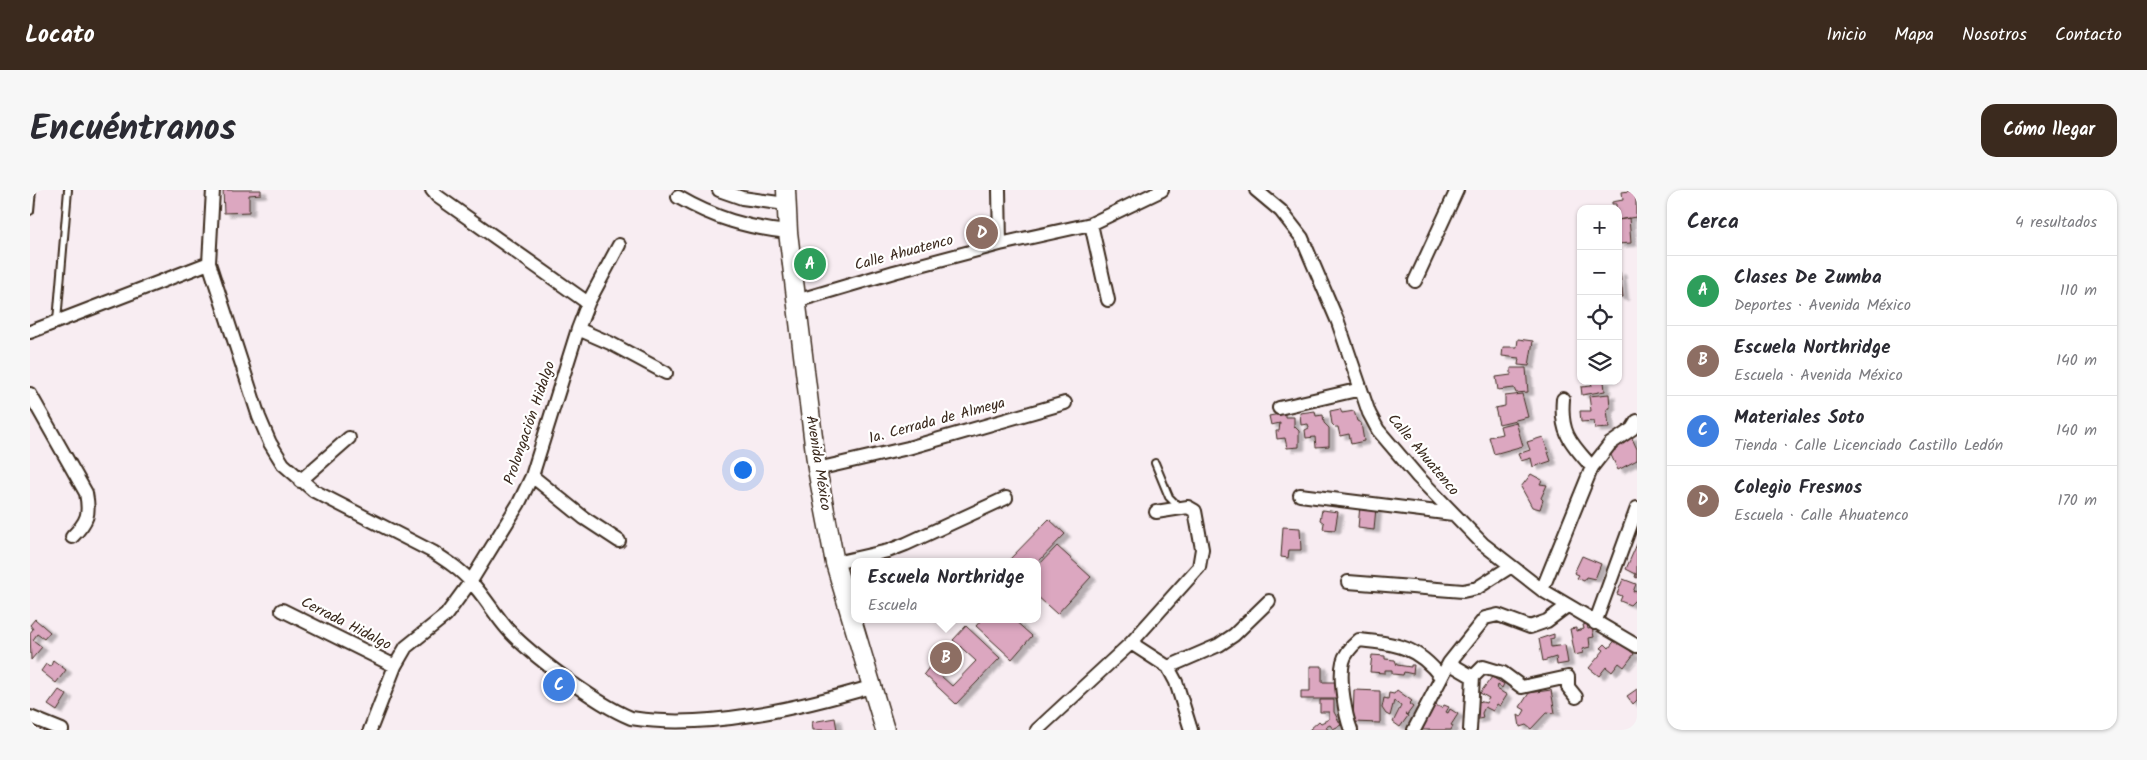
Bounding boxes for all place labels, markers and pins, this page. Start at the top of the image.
pin: D [966,214,998,252]
pin: A [794,245,826,283]
pin: B [930,639,962,677]
pin: C [543,666,575,704]

